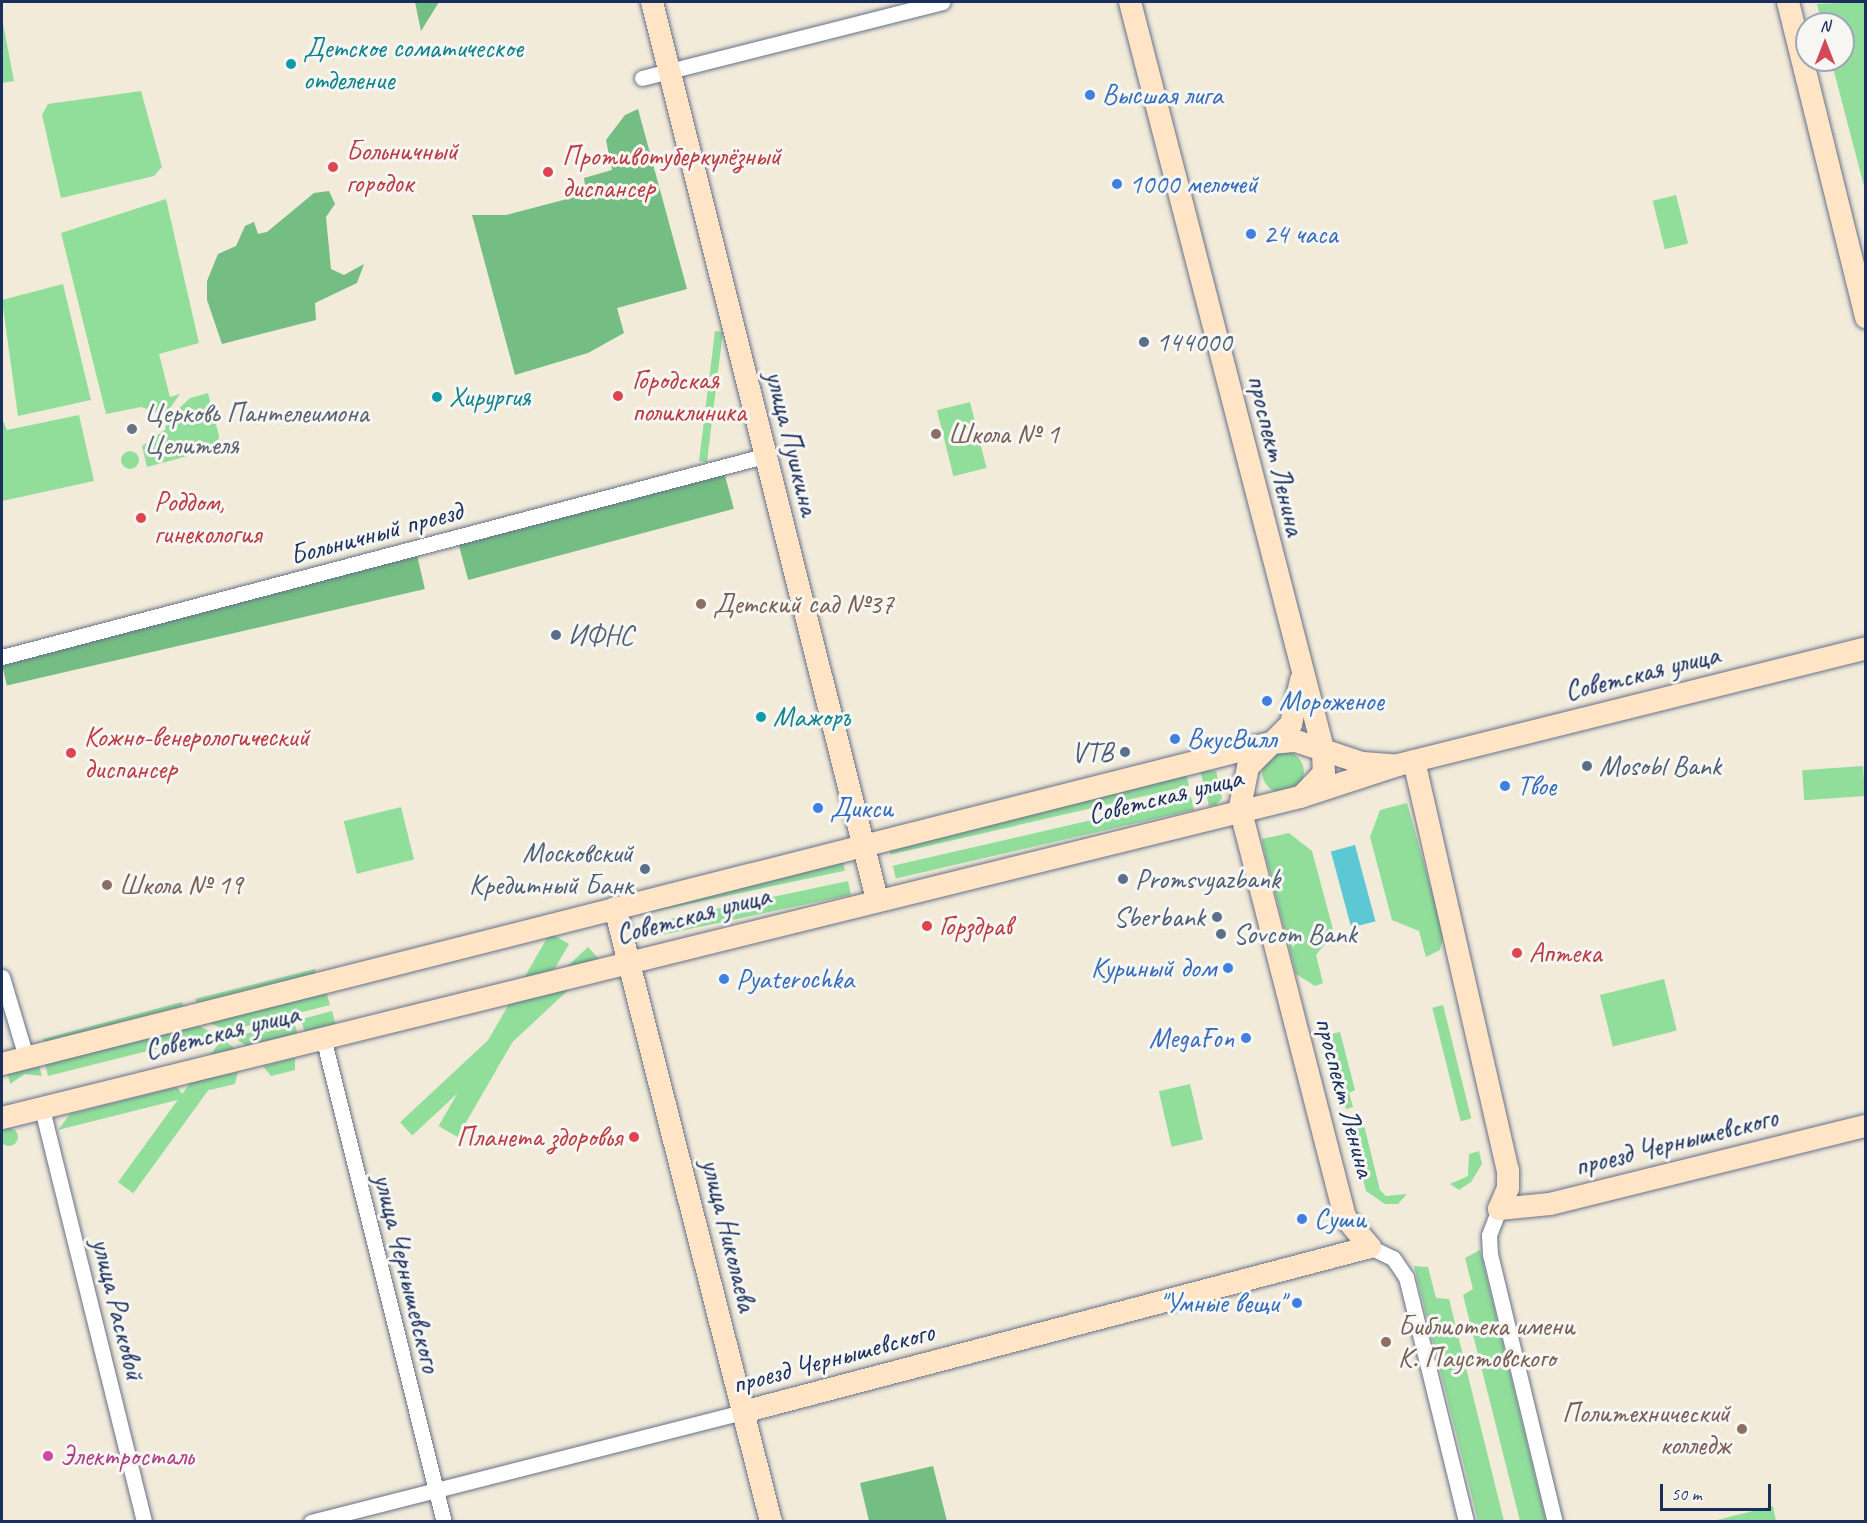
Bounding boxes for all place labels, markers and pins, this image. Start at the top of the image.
place label: Детское соматическое отделение [303,31,523,97]
marker: Детское соматическое отделение [284,57,298,71]
place label: Высшая лига [1102,78,1223,112]
marker: Высшая лига [1083,88,1097,102]
place label: Больничный городок [346,134,458,200]
place label: Противотуберкулёзный диспансер [562,139,781,205]
marker: Больничный городок [324,158,342,176]
marker: Противотуберкулёзный диспансер [539,163,557,181]
place label: 1000 мелочей [1129,167,1258,201]
marker: 1000 мелочей [1110,177,1124,191]
place label: 24 часа [1263,217,1338,251]
marker: 24 часа [1244,227,1258,241]
place label: 144000 [1156,325,1232,359]
marker: 144000 [1137,335,1151,349]
place label: Городская поликлиника [632,363,746,429]
place label: Хирургия [449,380,531,414]
marker: Городская поликлиника [609,387,627,405]
marker: Хирургия [430,390,444,404]
place label: Церковь Пантелеимона Целителя [144,396,369,462]
place label: Школа № 1 [948,417,1059,451]
marker: Церковь Пантелеимона Целителя [125,422,139,436]
marker: Школа № 1 [929,427,943,441]
place label: Роддом, гинекология [154,485,261,551]
marker: Роддом, гинекология [132,509,150,527]
place label: Детский сад №37 [713,587,894,621]
marker: Детский сад №37 [694,597,708,611]
place label: ИФНС [568,618,633,652]
marker: ИФНС [549,628,563,642]
place label: Мороженое [1279,684,1383,718]
marker: Мороженое [1260,694,1274,708]
place label: Мажоръ [773,700,850,734]
marker: Мажоръ [754,710,768,724]
place label: Кожно-венерологический диспансер [84,720,309,786]
place label: ВкусВилл [1187,722,1276,756]
marker: ВкусВилл [1168,732,1182,746]
place label: VTB [1072,735,1113,769]
marker: Кожно-венерологический диспансер [62,744,80,762]
marker: VTB [1118,745,1132,759]
place label: Mosobl Bank [1599,749,1722,783]
marker: Mosobl Bank [1580,759,1594,773]
place label: Твое [1517,769,1556,803]
marker: Твое [1498,779,1512,793]
place label: Дикси [830,791,893,825]
marker: Дикси [811,801,825,815]
place label: Московский Кредитный Банк [469,836,633,902]
marker: Московский Кредитный Банк [638,862,652,876]
place label: Promsvyazbank [1135,862,1280,896]
place label: Школа № 19 [119,868,243,902]
marker: Promsvyazbank [1116,872,1130,886]
marker: Школа № 19 [100,878,114,892]
place label: Sberbank [1114,900,1205,934]
place label: Горздрав [939,909,1012,943]
marker: Sberbank [1210,910,1224,924]
place label: Sovcom Bank [1233,917,1357,951]
marker: Горздрав [920,919,934,933]
marker: Sovcom Bank [1214,927,1228,941]
place label: Аптека [1529,936,1601,970]
marker: Аптека [1510,946,1524,960]
place label: Куриный дом [1091,951,1216,985]
marker: Куриный дом [1221,961,1235,975]
place label: Pyaterochka [736,962,854,996]
marker: Pyaterochka [717,972,731,986]
place label: MegaFon [1149,1021,1234,1055]
marker: MegaFon [1239,1031,1253,1045]
place label: Планета здоровья [456,1120,622,1154]
marker: Планета здоровья [627,1130,641,1144]
place label: Суши [1314,1202,1366,1236]
marker: Суши [1295,1212,1309,1226]
place label: "Умные вещи" [1157,1286,1285,1320]
marker: "Умные вещи" [1290,1296,1304,1310]
place label: Библиотека имени К. Паустовского [1398,1309,1570,1375]
marker: Библиотека имени К. Паустовского [1379,1335,1393,1349]
place label: Политехнический колледж [1562,1396,1730,1462]
marker: Политехнический колледж [1735,1422,1749,1436]
place label: Электросталь [60,1439,193,1473]
marker: Электросталь [41,1449,55,1463]

